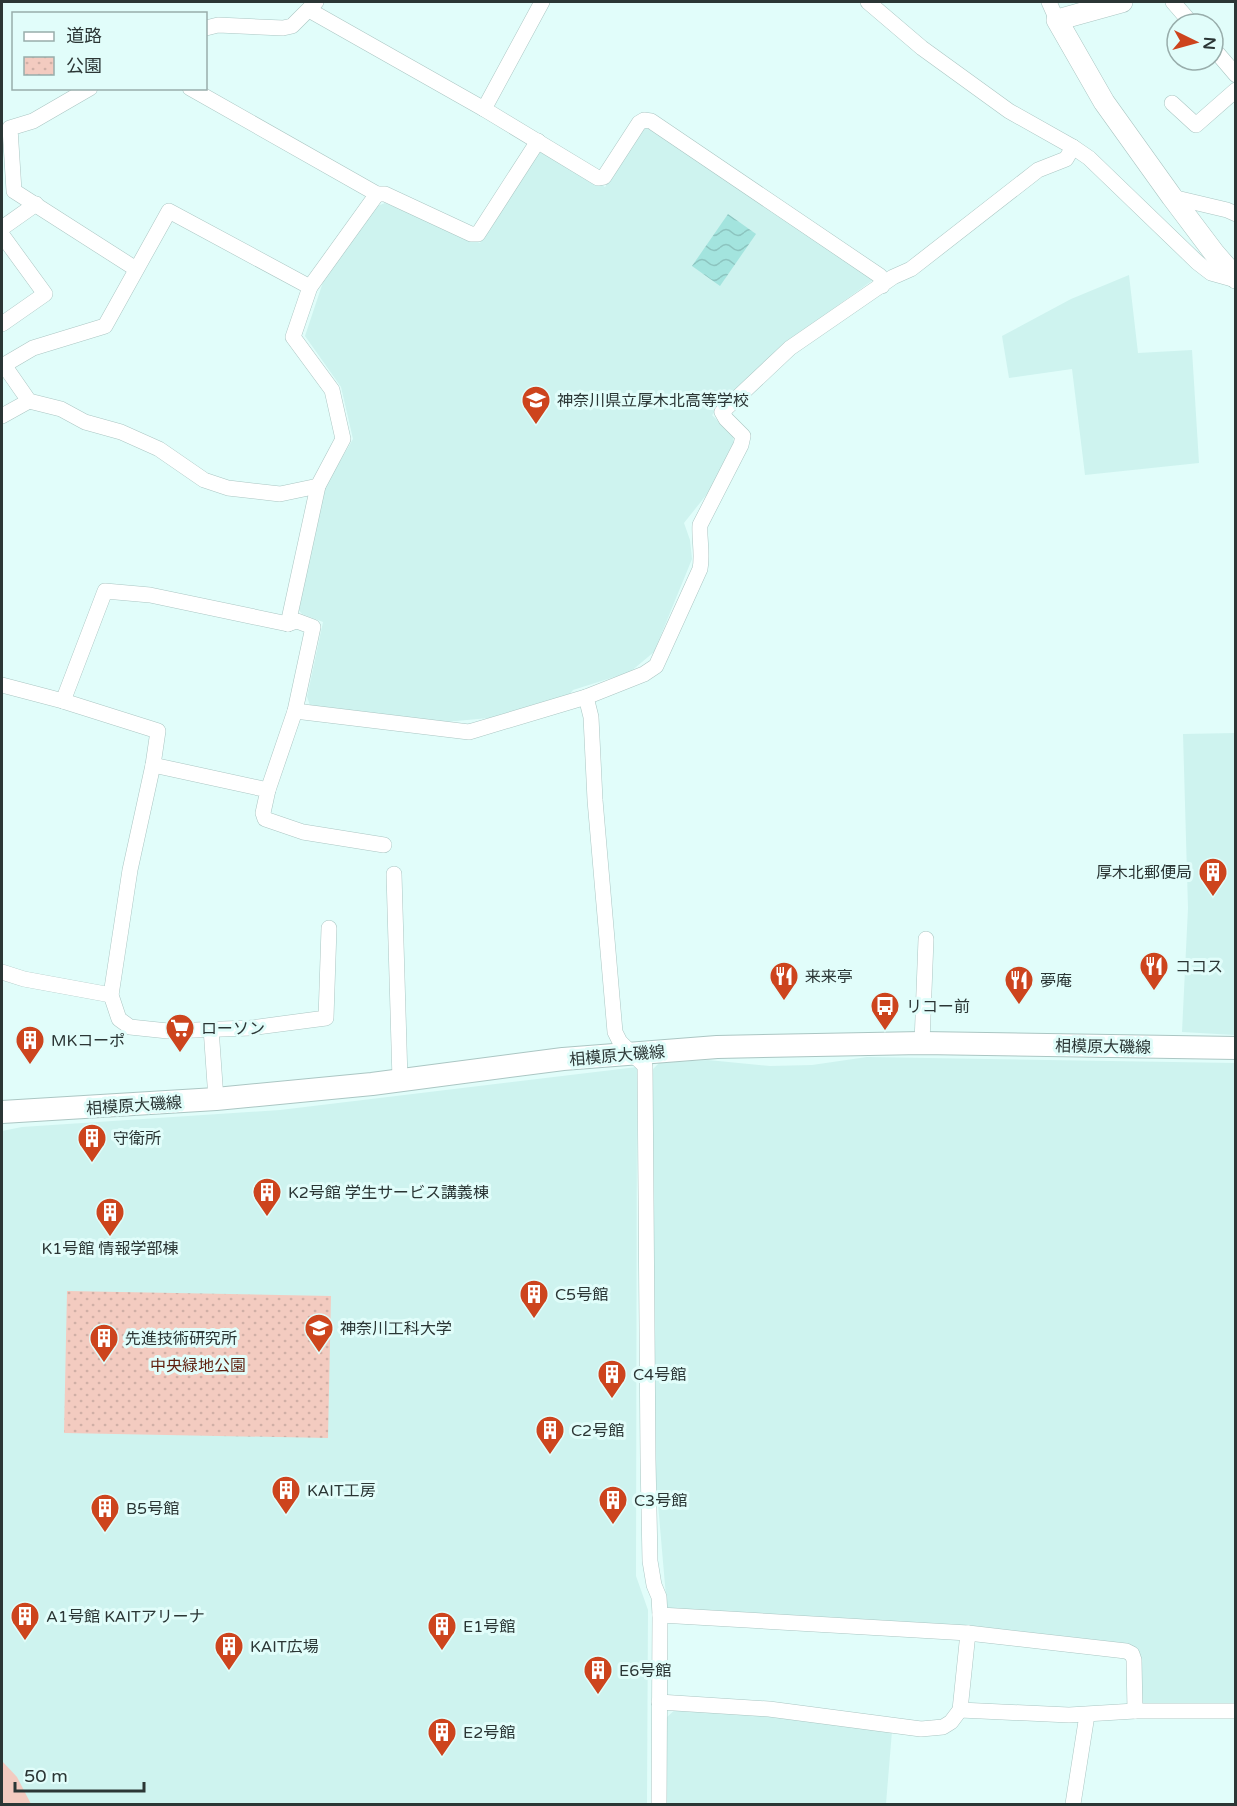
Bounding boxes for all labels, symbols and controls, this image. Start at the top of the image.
legend [12,12,207,90]
north arrow [1165,12,1225,72]
text: 道路 [66,25,102,47]
text: N [1198,36,1219,50]
text: 公園 [66,55,102,77]
school or university icon: 神奈川県立厚木北高等学校 [520,384,552,426]
place label: 神奈川県立厚木北高等学校 [557,391,749,411]
building icon: 厚木北郵便局 [1197,856,1229,898]
place label: 厚木北郵便局 [1096,863,1192,883]
restaurant icon: ココス [1138,950,1170,992]
place label: ココス [1175,957,1223,977]
restaurant icon: 来来亭 [768,960,800,1002]
restaurant icon: 夢庵 [1003,964,1035,1006]
place label: 来来亭 [805,967,853,987]
place label: 夢庵 [1040,971,1072,991]
bus stop icon: リコー前 [869,990,901,1032]
place label: リコー前 [906,997,970,1017]
supermarket icon: ローソン [164,1012,196,1054]
place label: ローソン [201,1019,265,1039]
building icon: MKコーポ [14,1024,46,1066]
place label: MKコーポ [51,1031,125,1051]
street label: 相模原大磯線 [1055,1036,1151,1058]
street label: 相模原大磯線 [568,1042,666,1070]
street label: 相模原大磯線 [85,1093,183,1119]
building icon: 守衛所 [76,1122,108,1164]
place label: 守衛所 [113,1129,161,1149]
building icon: K2号館 学生サービス講義棟 [251,1176,283,1218]
place label: K2号館 学生サービス講義棟 [288,1183,489,1203]
building icon: K1号館 情報学部棟 [94,1196,126,1238]
place label: K1号館 情報学部棟 [42,1239,178,1259]
building icon: C5号館 [518,1278,550,1320]
place label: C5号館 [555,1285,608,1305]
school or university icon: 神奈川工科大学 [303,1312,335,1354]
place label: 神奈川工科大学 [340,1319,452,1339]
building icon: 先進技術研究所 [88,1322,120,1364]
place label: 先進技術研究所 [125,1329,237,1349]
park label: 中央緑地公園 [150,1356,246,1376]
building icon: C4号館 [596,1358,628,1400]
place label: C4号館 [633,1365,686,1385]
building icon: C2号館 [534,1414,566,1456]
place label: C2号館 [571,1421,624,1441]
building icon: KAIT工房 [270,1474,302,1516]
place label: KAIT工房 [307,1481,376,1501]
building icon: C3号館 [597,1484,629,1526]
place label: C3号館 [634,1491,687,1511]
building icon: B5号館 [89,1492,121,1534]
place label: B5号館 [126,1499,179,1519]
building icon: A1号館 KAITアリーナ [9,1600,41,1642]
place label: A1号館 KAITアリーナ [46,1607,205,1627]
building icon: E1号館 [426,1610,458,1652]
place label: E1号館 [463,1617,515,1637]
building icon: KAIT広場 [213,1630,245,1672]
place label: KAIT広場 [250,1637,319,1657]
building icon: E6号館 [582,1654,614,1696]
place label: E6号館 [619,1661,671,1681]
building icon: E2号館 [426,1716,458,1758]
place label: E2号館 [463,1723,515,1743]
scale bar [15,1755,144,1793]
text: 50 m [24,1765,68,1787]

